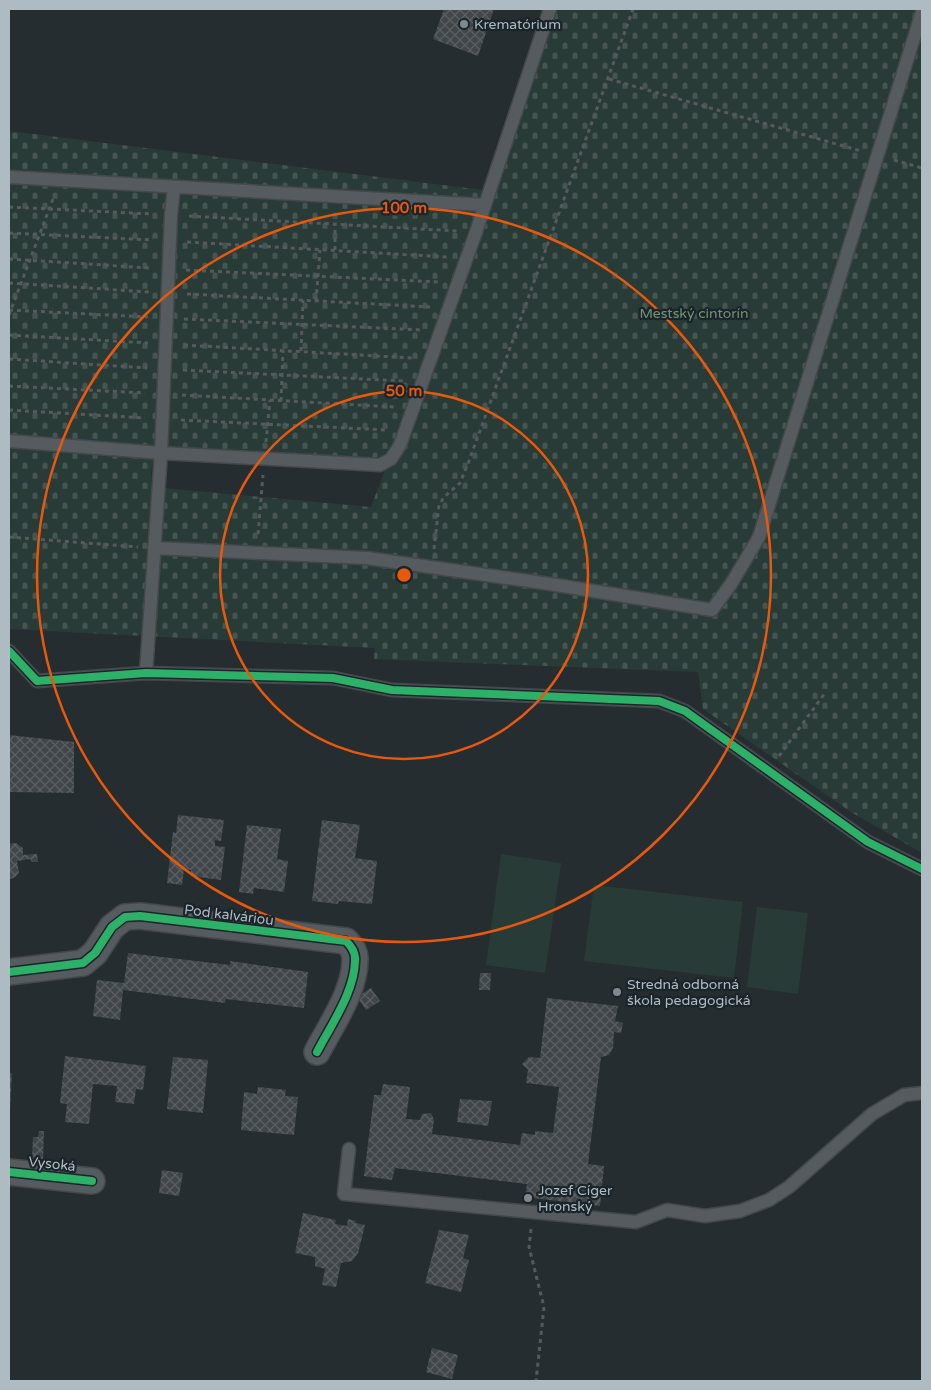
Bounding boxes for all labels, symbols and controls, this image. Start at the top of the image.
place label: Krematórium [474,16,561,33]
marker: Krematórium [458,18,470,30]
text: 100 m [381,199,427,217]
park label: Mestský cintorín [639,305,749,322]
text: 50 m [386,382,422,400]
centre of rings [395,566,413,584]
street label: Pod kalváriou [183,901,275,929]
place label: Stredná odborná škola pedagogická [627,976,751,1009]
marker: Stredná odborná škola pedagogická [611,986,623,998]
street label: Vysoká [27,1153,77,1175]
place label: Jozef Cíger Hronský [538,1182,613,1215]
marker: Jozef Cíger Hronský [522,1192,534,1204]

